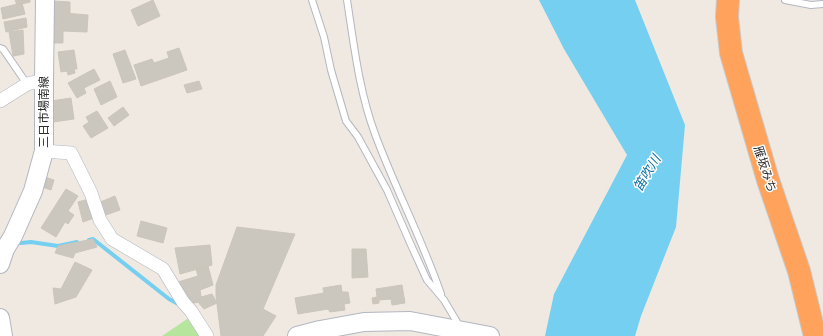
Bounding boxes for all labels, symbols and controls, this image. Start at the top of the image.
street label: 三日市場南線 [37,76,51,148]
street label: 雁坂みち [751,144,779,194]
water label: 笛吹川 [631,151,664,194]

